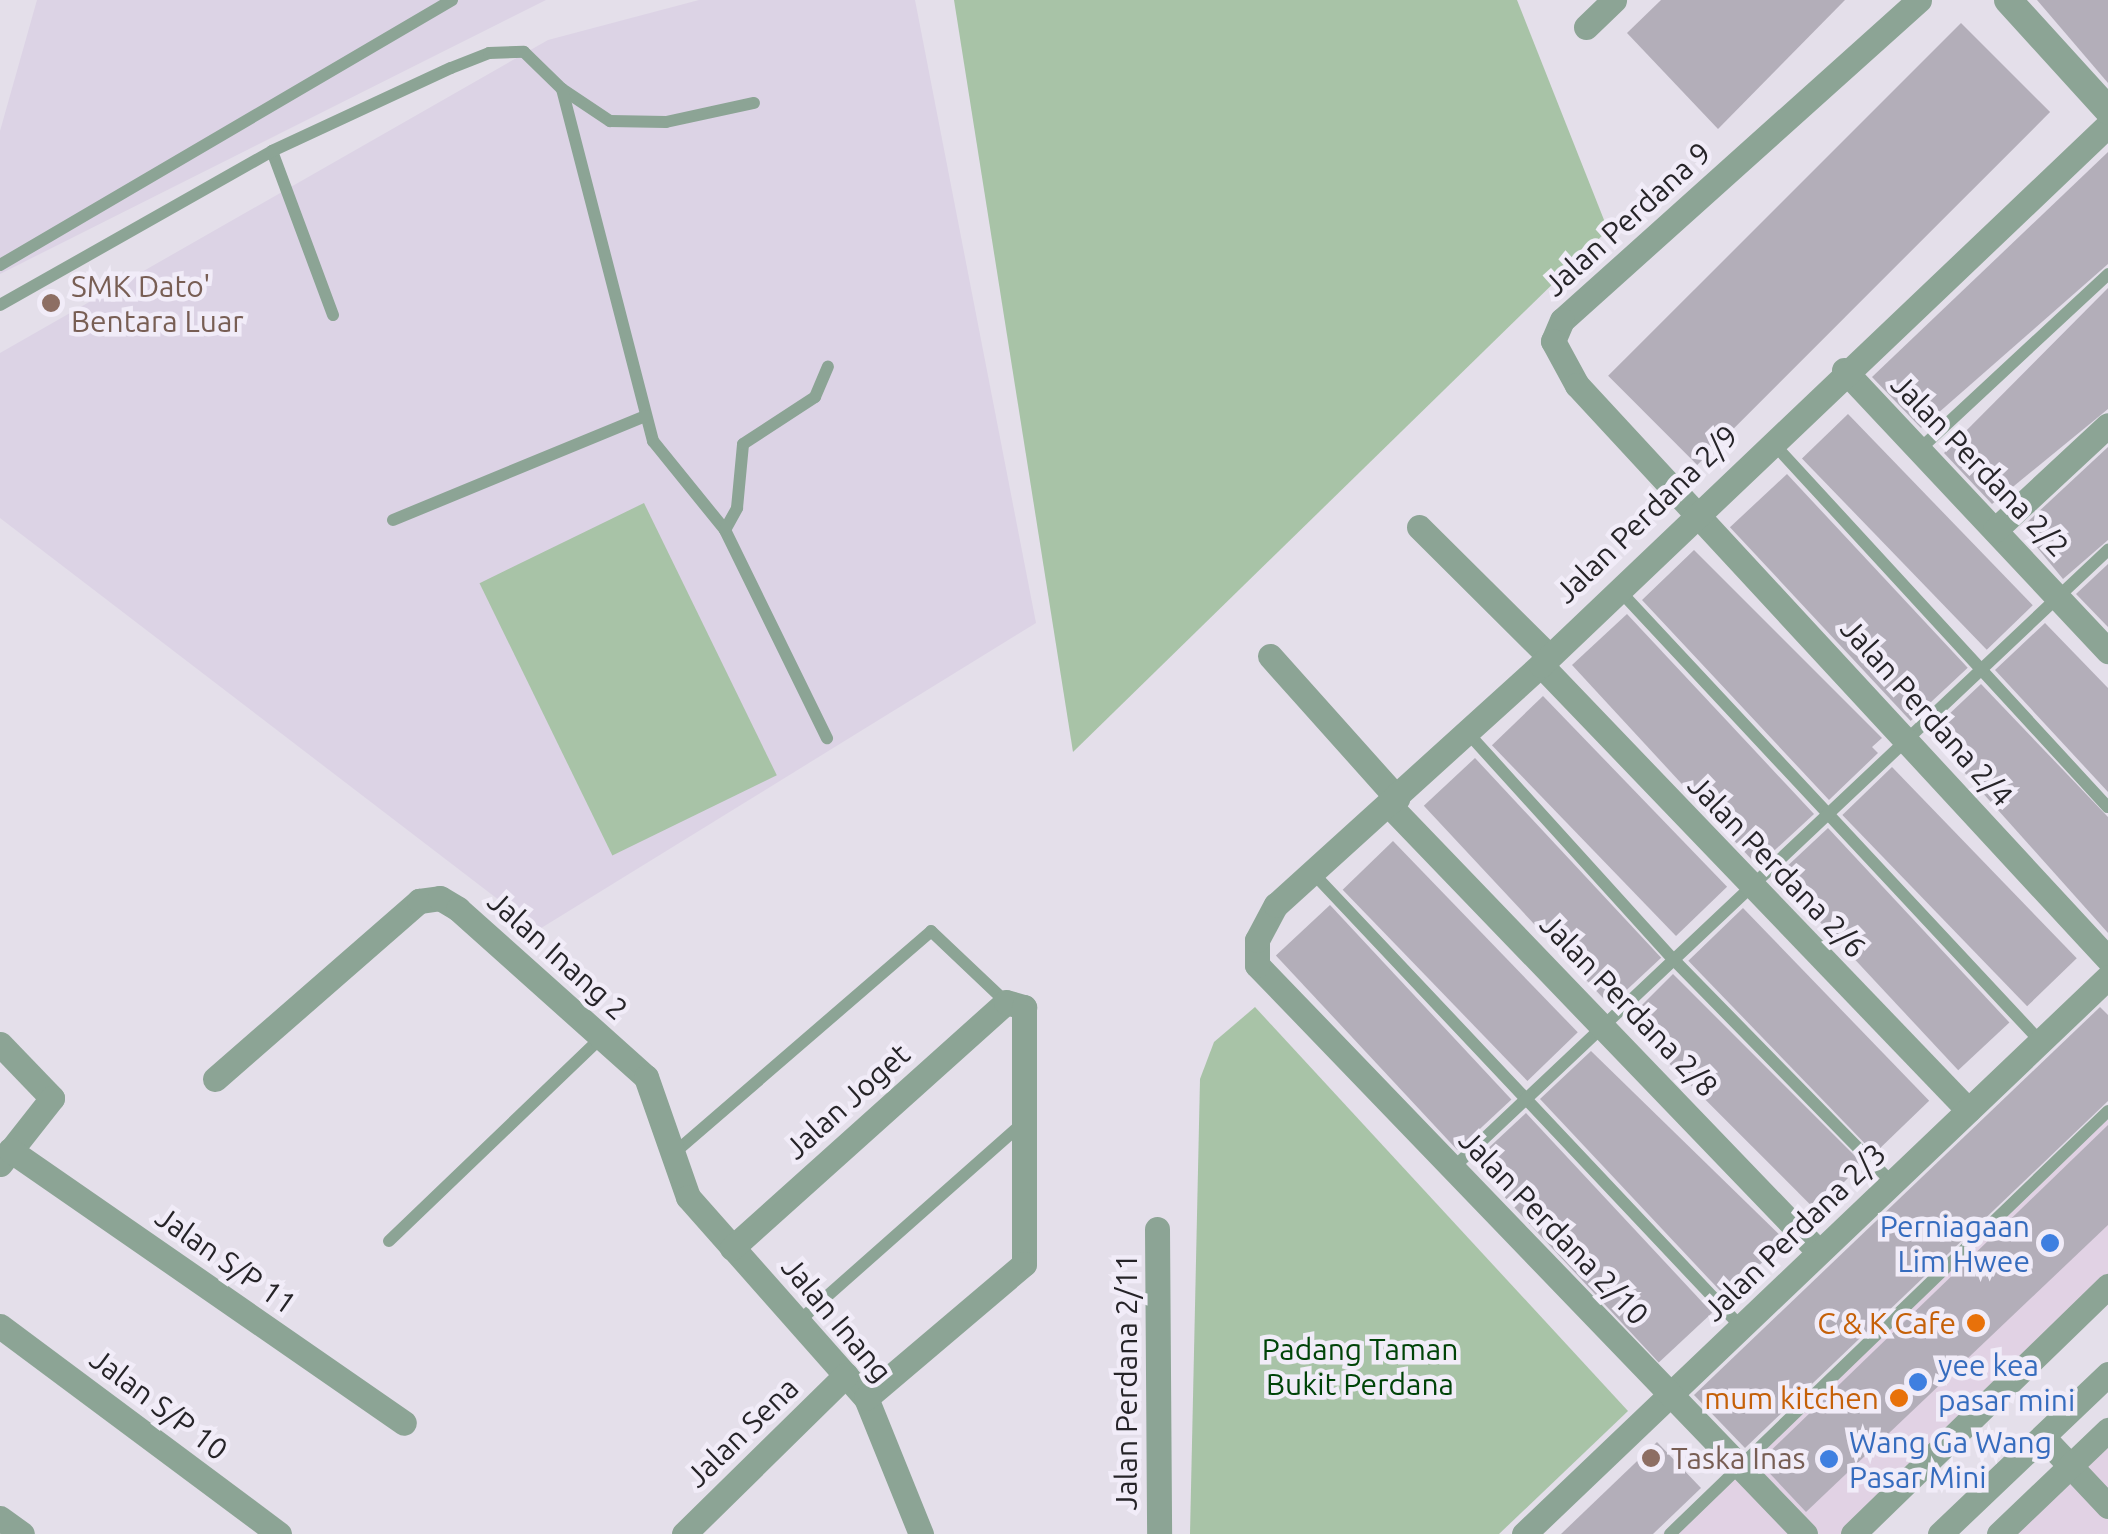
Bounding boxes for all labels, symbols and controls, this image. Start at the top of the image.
street label: Jalan Perdana 9 [1536,135,1718,303]
place label: SMK Dato' Bentara Luar [71,268,244,338]
marker: SMK Dato' Bentara Luar [40,292,62,314]
street label: Jalan Perdana 2/2 [1884,366,2076,564]
street label: Jalan Perdana 2/9 [1547,418,1745,610]
street label: Jalan Perdana 2/4 [1833,611,2021,813]
street label: Jalan Perdana 2/6 [1681,767,1873,965]
street label: Jalan Inang 2 [481,883,635,1027]
street label: Jalan Perdana 2/8 [1533,906,1725,1104]
street label: Jalan Joget [777,1036,917,1166]
street label: Jalan Perdana 2/10 [1452,1122,1656,1332]
street label: Jalan Perdana 2/3 [1695,1136,1893,1328]
street label: Jalan S/P 11 [149,1199,303,1321]
place label: Perniagaan Lim Hwee [1880,1208,2030,1278]
marker: Perniagaan Lim Hwee [2039,1232,2061,1254]
street label: Jalan Inang [774,1249,900,1389]
street label: Jalan Perdana 2/11 [1108,1254,1144,1510]
place label: C & K Cafe [1817,1305,1956,1341]
marker: C & K Cafe [1965,1312,1987,1334]
park label: Padang Taman Bukit Perdana [1262,1331,1458,1402]
street label: Jalan S/P 10 [83,1341,235,1467]
place label: yee kea pasar mini [1938,1347,2075,1418]
street label: Jalan Sena [678,1370,806,1494]
marker: yee kea pasar mini [1907,1371,1929,1393]
place label: mum kitchen [1704,1380,1879,1416]
marker: mum kitchen [1888,1387,1910,1409]
place label: Wang Ga Wang Pasar Mini [1849,1424,2052,1494]
place label: Taska Inas [1671,1440,1806,1476]
marker: Taska Inas [1640,1447,1662,1469]
marker: Wang Ga Wang Pasar Mini [1818,1448,1840,1470]

